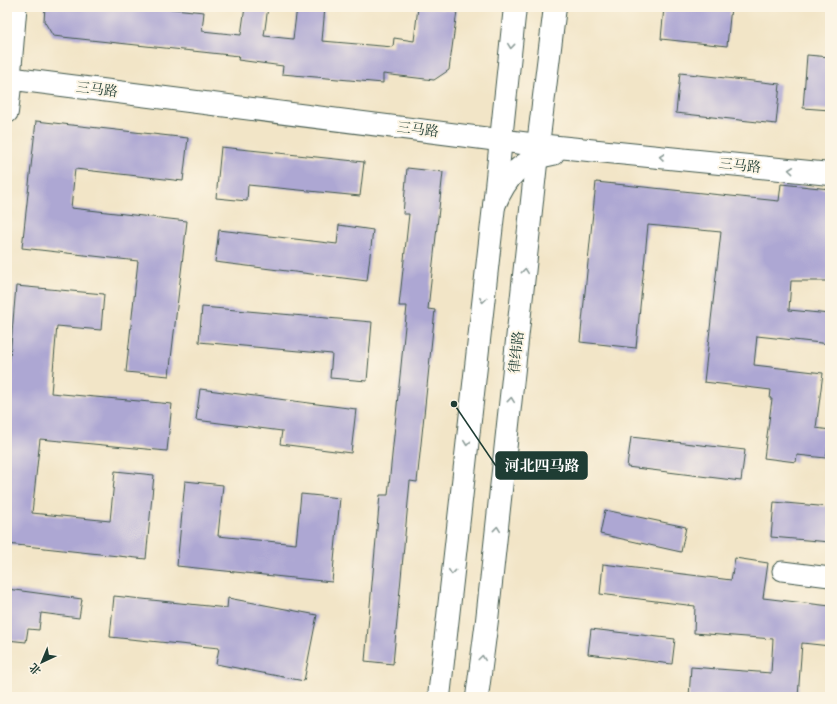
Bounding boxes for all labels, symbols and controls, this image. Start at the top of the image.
one-way arrow [506,43,515,49]
street label: 三马路 [75,78,119,101]
street label: 三马路 [396,118,440,141]
one-way arrow [659,153,665,162]
street label: 三马路 [718,154,762,177]
one-way arrow [788,166,794,175]
one-way arrow [520,268,529,274]
one-way arrow [479,297,488,303]
street label: 律纬路 [505,330,528,374]
one-way arrow [506,397,515,403]
one-way arrow [463,440,472,446]
callout: 河北四马路 [496,452,587,479]
text: 河北四马路 [504,456,580,476]
one-way arrow [492,526,501,532]
one-way arrow [448,569,457,575]
north arrow [22,642,62,682]
one-way arrow [477,655,486,661]
text: 北 [26,660,45,678]

